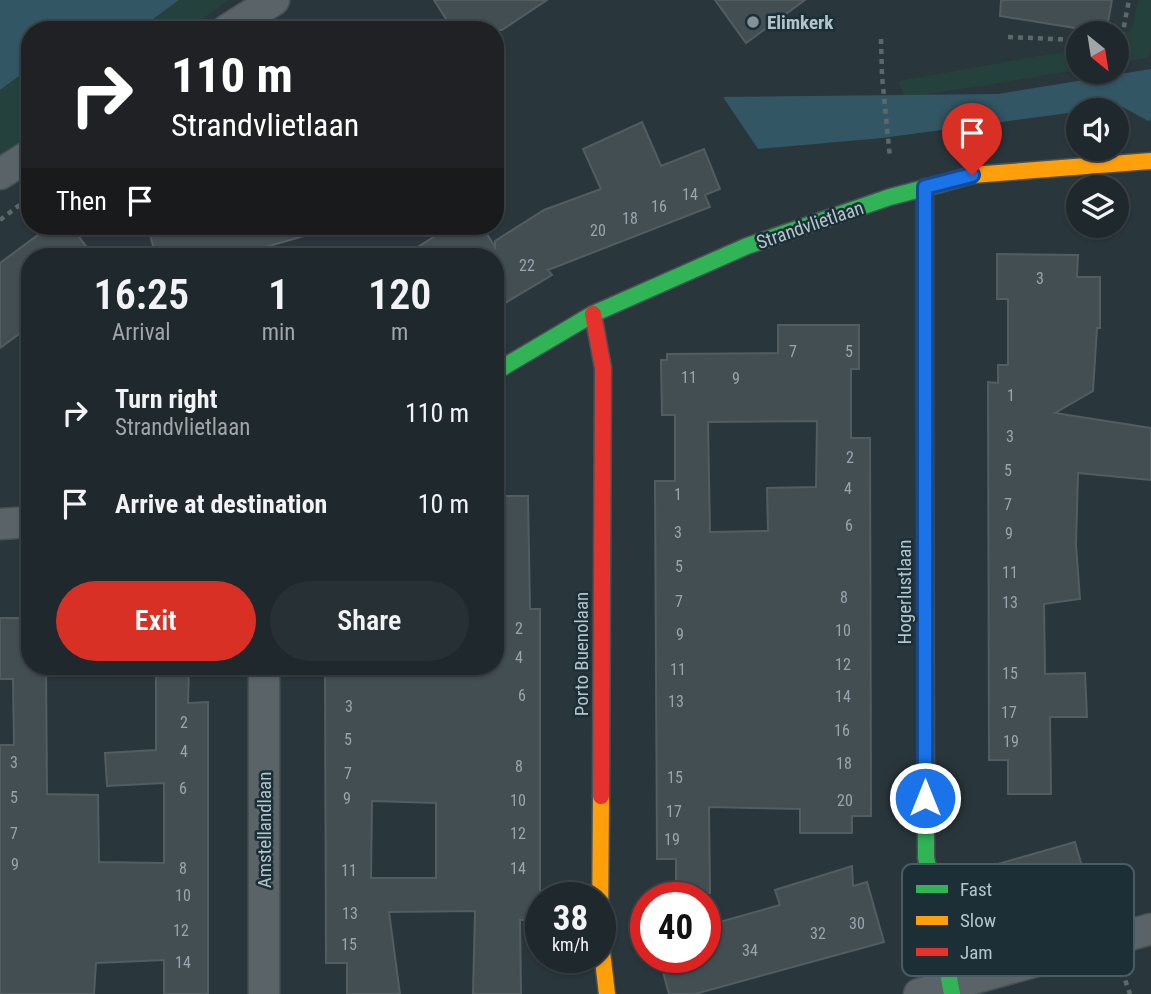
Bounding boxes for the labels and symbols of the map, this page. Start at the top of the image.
place label: Elimkerk [767,11,834,34]
marker: Elimkerk [745,14,761,30]
north arrow [1066,21,1129,84]
pin [942,103,1002,175]
house number: 14 [682,185,698,204]
street label: Strandvlietlaan [753,196,867,254]
house number: 16 [651,197,667,216]
house number: 18 [622,209,638,228]
house number: 20 [590,221,606,240]
house number: 22 [519,256,535,275]
house number: 3 [1036,269,1044,288]
house number: 7 [789,342,797,361]
house number: 5 [845,342,853,361]
house number: 11 [681,368,697,387]
house number: 9 [732,369,740,388]
house number: 1 [1007,386,1015,405]
house number: 3 [1006,427,1014,446]
house number: 2 [846,448,854,467]
house number: 5 [1004,461,1012,480]
house number: 4 [844,479,852,498]
house number: 1 [674,485,682,504]
house number: 7 [1004,495,1012,514]
house number: 6 [845,516,853,535]
house number: 3 [674,523,682,542]
house number: 9 [1005,524,1013,543]
street label: Hogerlustlaan [893,540,916,644]
house number: 5 [675,557,683,576]
house number: 11 [1002,563,1018,582]
house number: 8 [840,588,848,607]
street label: Porto Buenolaan [570,592,593,716]
house number: 7 [675,592,683,611]
house number: 13 [1002,593,1018,612]
house number: 2 [515,619,523,638]
house number: 10 [835,621,851,640]
house number: 9 [676,625,684,644]
house number: 4 [515,648,523,667]
house number: 12 [835,655,851,674]
house number: 11 [670,660,686,679]
house number: 15 [1002,664,1018,683]
house number: 6 [518,686,526,705]
house number: 14 [835,687,851,706]
house number: 13 [668,692,684,711]
house number: 3 [345,697,353,716]
house number: 17 [1001,703,1017,722]
house number: 2 [180,713,188,732]
house number: 16 [834,721,850,740]
house number: 5 [344,730,352,749]
house number: 19 [1003,732,1019,751]
house number: 4 [180,742,188,761]
house number: 3 [10,753,18,772]
house number: 18 [836,754,852,773]
house number: 8 [515,757,523,776]
position arrow [888,761,962,835]
house number: 7 [344,764,352,783]
house number: 15 [667,768,683,787]
street label: Amstellandlaan [253,772,276,888]
house number: 6 [179,779,187,798]
house number: 5 [10,788,18,807]
house number: 9 [343,789,351,808]
house number: 10 [510,791,526,810]
house number: 20 [837,791,853,810]
house number: 17 [666,802,682,821]
house number: 7 [10,824,18,843]
house number: 12 [510,824,526,843]
house number: 19 [664,830,680,849]
house number: 9 [11,855,19,874]
house number: 8 [179,859,187,878]
house number: 14 [510,859,526,878]
house number: 11 [341,861,357,880]
legend [902,864,1134,976]
text: Fast [960,878,992,901]
speed limit sign: 40 [630,882,721,973]
house number: 10 [175,886,191,905]
house number: 13 [342,904,358,923]
text: Slow [960,909,996,932]
house number: 30 [849,914,865,933]
house number: 12 [173,921,189,940]
house number: 32 [810,924,826,943]
house number: 15 [341,935,357,954]
house number: 34 [742,941,758,960]
text: Jam [960,941,993,964]
house number: 14 [175,953,191,972]

